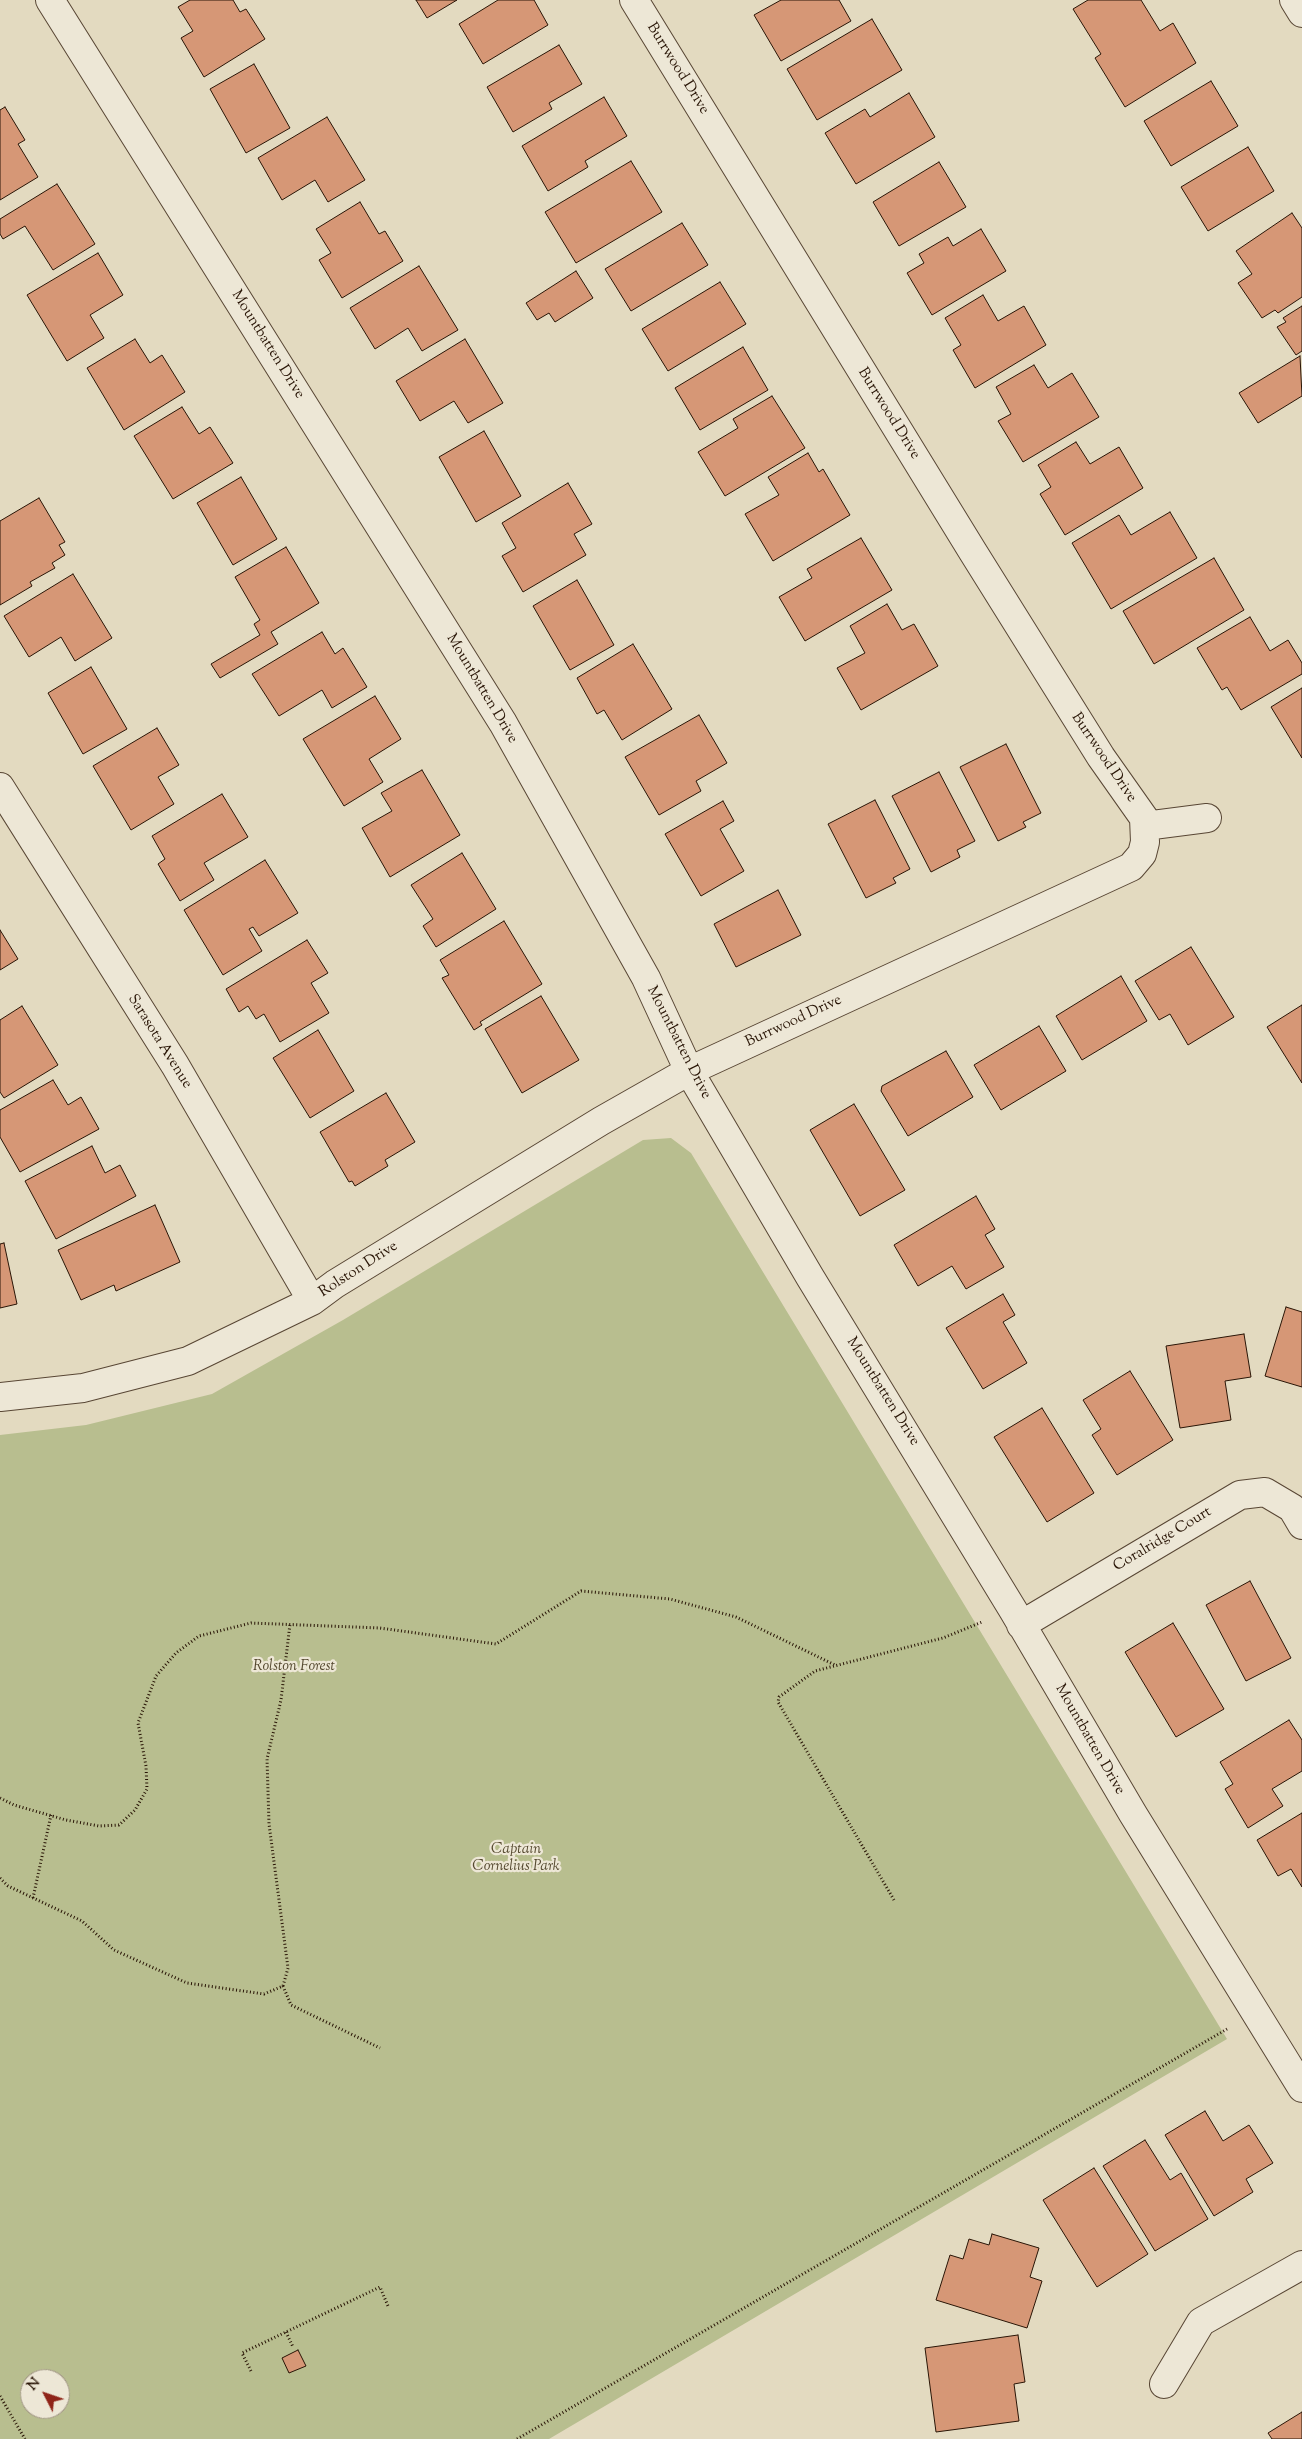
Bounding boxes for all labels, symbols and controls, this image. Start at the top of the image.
street label: Burrwood Drive [642,20,712,118]
street label: Mountbatten Drive [226,287,308,403]
street label: Burrwood Drive [853,365,923,463]
street label: Mountbatten Drive [441,631,521,747]
street label: Burrwood Drive [1066,710,1140,806]
street label: Mountbatten Drive [642,983,714,1103]
street label: Sarasota Avenue [123,992,195,1092]
street label: Burrwood Drive [743,992,845,1052]
street label: Rolston Drive [316,1238,402,1302]
street label: Mountbatten Drive [841,1334,923,1450]
street label: Coralridge Court [1111,1504,1215,1576]
park label: Rolston Forest [253,1658,335,1676]
street label: Mountbatten Drive [1050,1682,1128,1798]
park label: Captain Cornelius Park [472,1841,560,1876]
north arrow [20,2369,70,2419]
text: N [23,2374,46,2396]

